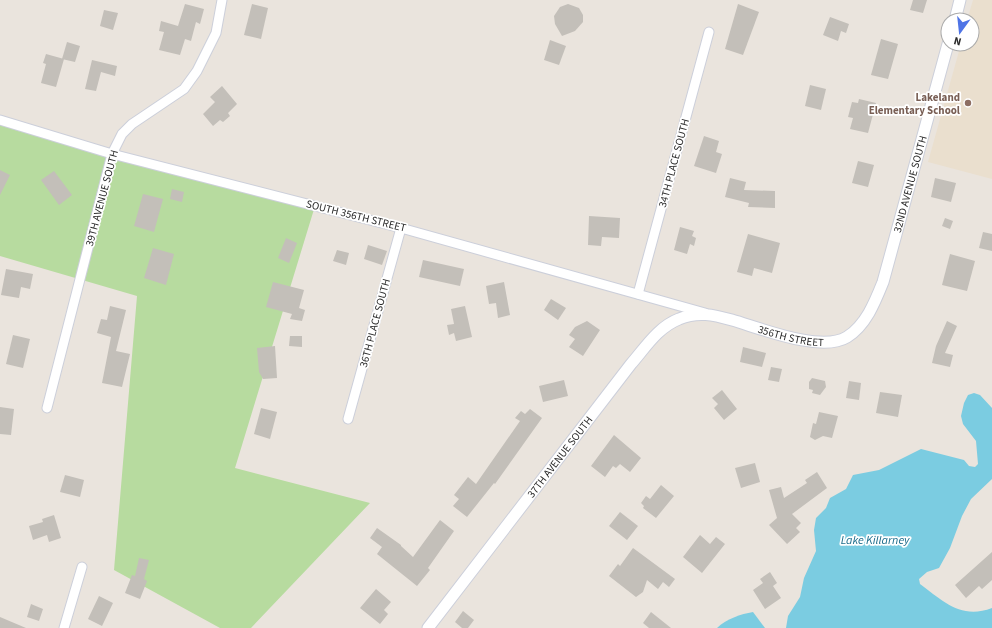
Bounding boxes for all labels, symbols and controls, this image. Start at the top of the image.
north arrow [940,12,980,52]
text: N [952,33,963,49]
place label: Lakeland Elementary School [869,90,961,118]
marker: Lakeland Elementary School [963,98,973,108]
street label: 34TH PLACE SOUTH [655,117,693,209]
street label: 32ND AVENUE SOUTH [889,134,930,234]
street label: 39TH AVENUE SOUTH [82,148,122,248]
street label: SOUTH 356TH STREET [304,196,408,236]
street label: 36TH PLACE SOUTH [356,277,394,369]
street label: 356TH STREET [756,321,824,350]
street label: 37TH AVENUE SOUTH [523,413,596,501]
water label: Lake Killarney [841,532,910,549]

